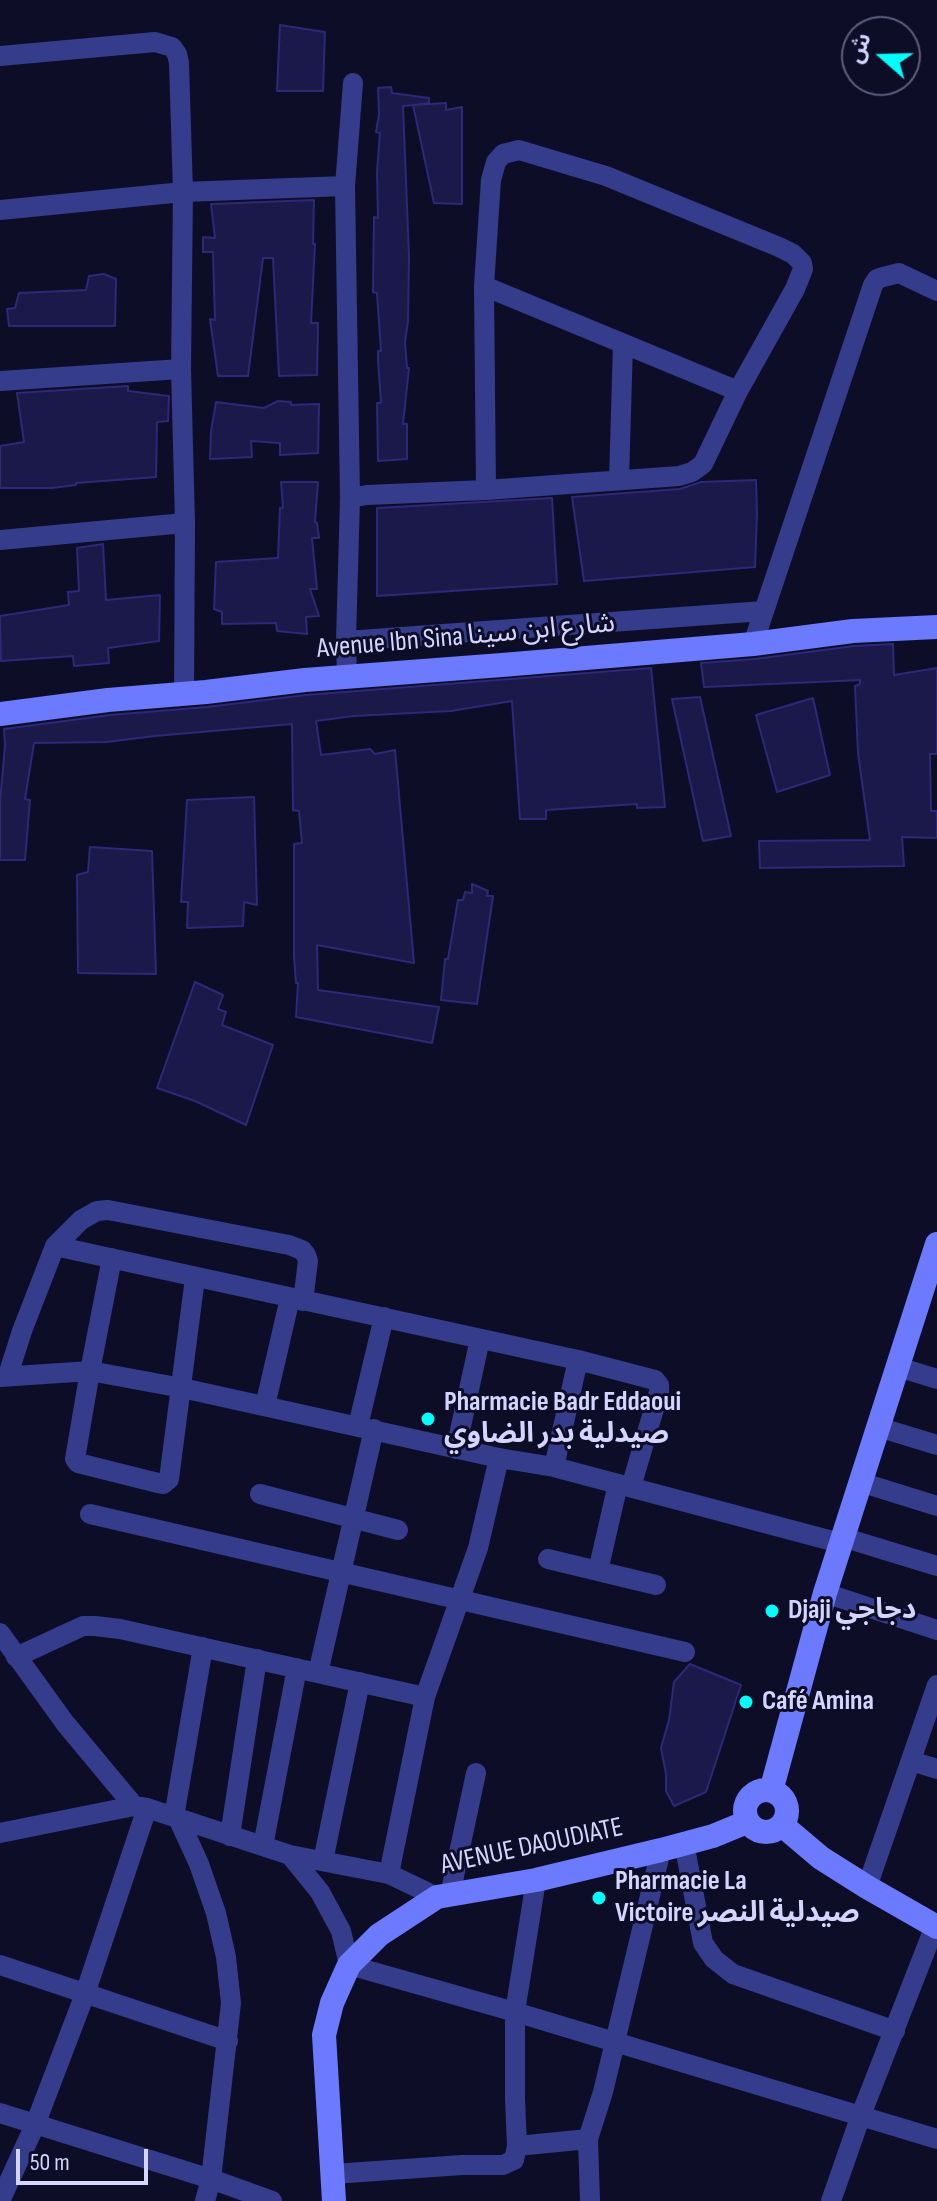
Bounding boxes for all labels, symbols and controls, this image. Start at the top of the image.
north arrow [841,16,921,96]
text: ش [842,30,878,67]
street label: Avenue Ibn Sina شارع ابن سينا [315,607,617,667]
place label: Pharmacie Badr Eddaoui صيدلية بدر الضاوي [444,1386,681,1452]
marker: Pharmacie Badr Eddaoui صيدلية بدر الضاوي [419,1410,437,1428]
place label: Djaji دجاجي [788,1594,916,1628]
marker: Djaji دجاجي [763,1602,781,1620]
place label: Café Amina [762,1685,874,1719]
marker: Café Amina [737,1693,755,1711]
street label: AVENUE DAOUDIATE [438,1811,626,1883]
place label: Pharmacie La Victoire صيدلية النصر [615,1865,860,1931]
marker: Pharmacie La Victoire صيدلية النصر [590,1889,608,1907]
scale bar [20,2133,152,2183]
text: 50 m [30,2148,70,2177]

